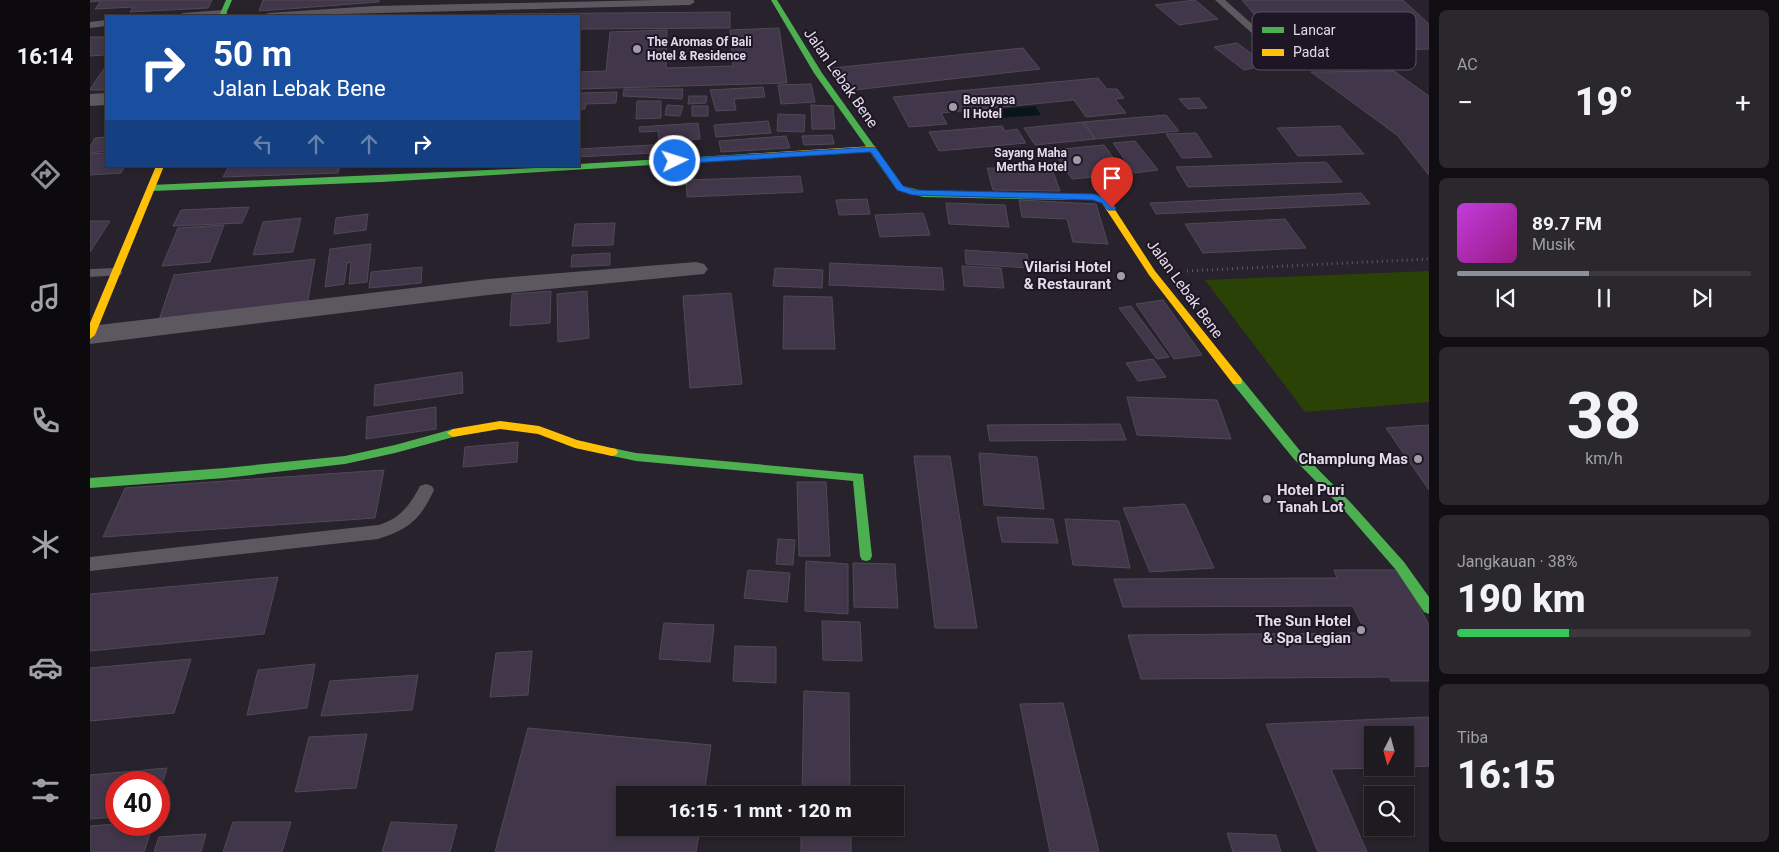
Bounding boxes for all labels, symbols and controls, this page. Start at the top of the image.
legend [1252,12,1416,70]
text: Lancar [1293,22,1336,38]
street label: Jalan Lebak Bene [800,25,882,131]
text: 50 m [213,34,292,75]
icon: right [130,35,195,100]
place label: The Aromas Of Bali Hotel & Residence [647,35,752,63]
marker: The Aromas Of Bali Hotel & Residence [631,43,643,55]
text: 16:14 [17,44,73,69]
text: Padat [1293,44,1330,60]
text: AC [1457,55,1478,74]
text: Jalan Lebak Bene [213,76,386,101]
text: 19° [1575,80,1633,124]
text: − [1457,86,1473,119]
text: + [1735,86,1751,119]
place label: Benayasa II Hotel [963,93,1016,121]
marker: Benayasa II Hotel [947,101,959,113]
icon: left [249,130,277,158]
icon: ahead [302,130,330,158]
icon: ahead [355,130,383,158]
icon: right [408,130,436,158]
position arrow [648,134,700,186]
place label: Sayang Maha Mertha Hotel [994,146,1068,174]
marker: Sayang Maha Mertha Hotel [1071,154,1083,166]
icon: directions [28,157,63,192]
pin [1091,157,1133,208]
icon: arrive [1098,164,1126,192]
text: 89.7 FM [1532,212,1602,235]
text: Musik [1532,235,1575,254]
street label: Jalan Lebak Bene [1143,236,1227,342]
place label: Vilarisi Hotel & Restaurant [1024,258,1111,293]
marker: Vilarisi Hotel & Restaurant [1115,270,1127,282]
icon: music [28,280,63,315]
icon: previous [1492,284,1520,312]
icon: pause [1590,284,1618,312]
icon: next [1688,284,1716,312]
text: 38 [1567,378,1641,454]
icon: phone [28,403,63,438]
text: km/h [1585,449,1623,468]
place label: Champlung Mas [1298,450,1408,468]
marker: Champlung Mas [1412,453,1424,465]
place label: Hotel Puri Tanah Lot [1277,481,1344,516]
marker: Hotel Puri Tanah Lot [1261,493,1273,505]
icon: climate [28,527,63,562]
text: Jangkauan · 38% [1457,552,1577,571]
text: 190 km [1457,577,1586,621]
place label: The Sun Hotel & Spa Legian [1255,612,1351,647]
marker: The Sun Hotel & Spa Legian [1355,624,1367,636]
icon: car [28,650,63,685]
north arrow [1364,726,1414,776]
map controls [1364,726,1414,836]
text: Tiba [1457,728,1488,747]
text: 16:15 [1457,753,1556,797]
speed limit sign: 40 [105,771,170,836]
icon: filters [28,773,63,808]
button: search [1364,786,1414,836]
text: 16:15 · 1 mnt · 120 m [668,799,852,822]

